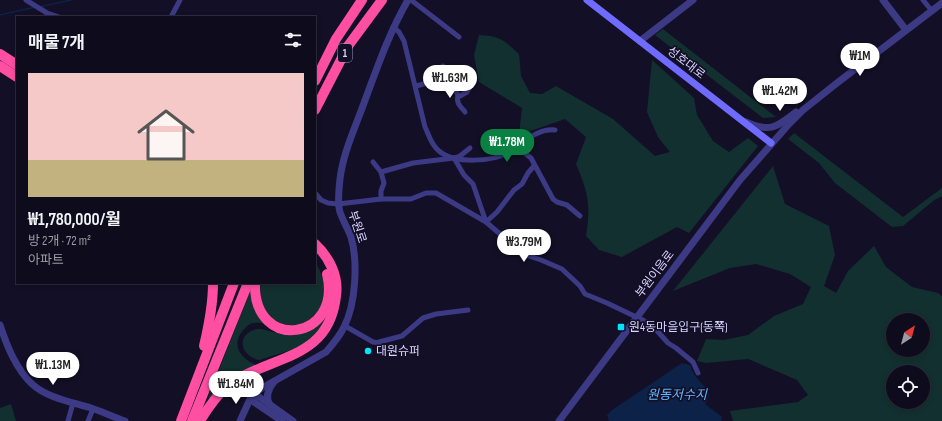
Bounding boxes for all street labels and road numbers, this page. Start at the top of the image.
street label: 성호대로 [664,43,708,83]
road number: 1 [338,44,352,62]
street label: 부원로 [345,209,369,245]
street label: 부원이음로 [632,247,678,301]

